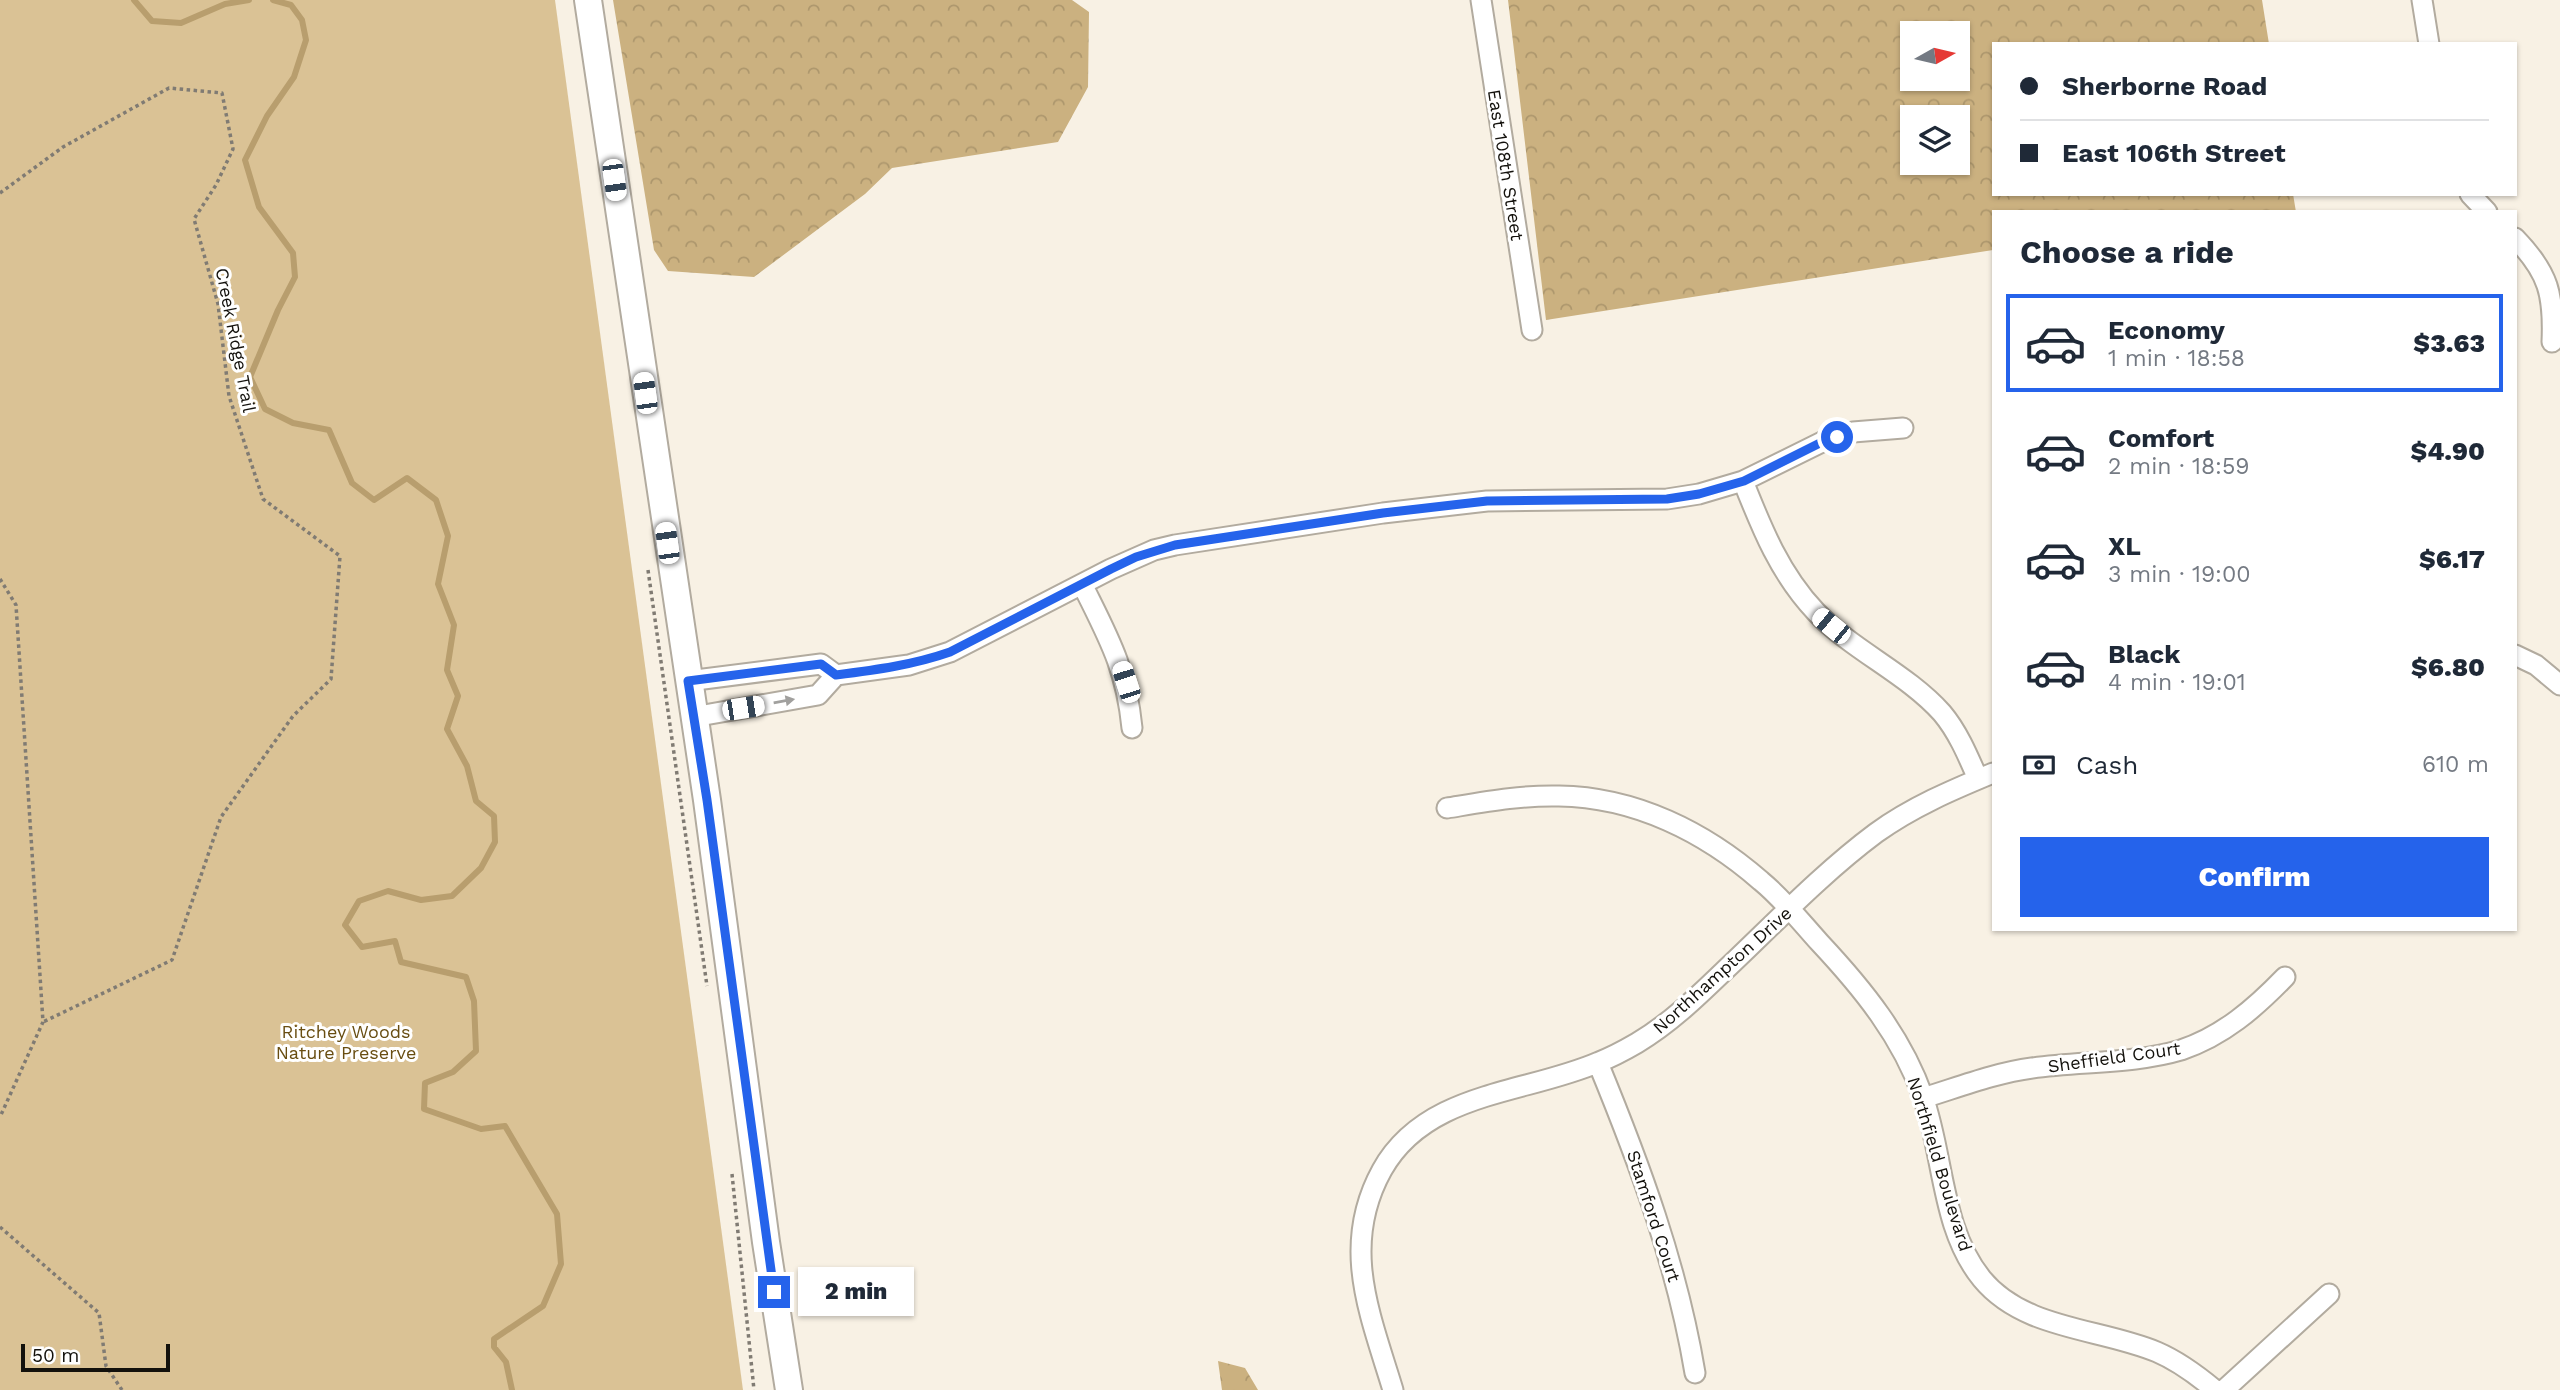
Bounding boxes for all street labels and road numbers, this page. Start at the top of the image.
street label: East 108th Street [1484,88,1528,243]
street label: Creek Ridge Trail [212,266,260,415]
street label: Northhampton Drive [1648,902,1796,1038]
street label: Sheffield Court [2046,1037,2182,1077]
street label: Northfield Boulevard [1903,1074,1977,1254]
street label: Stamford Court [1623,1148,1685,1285]

